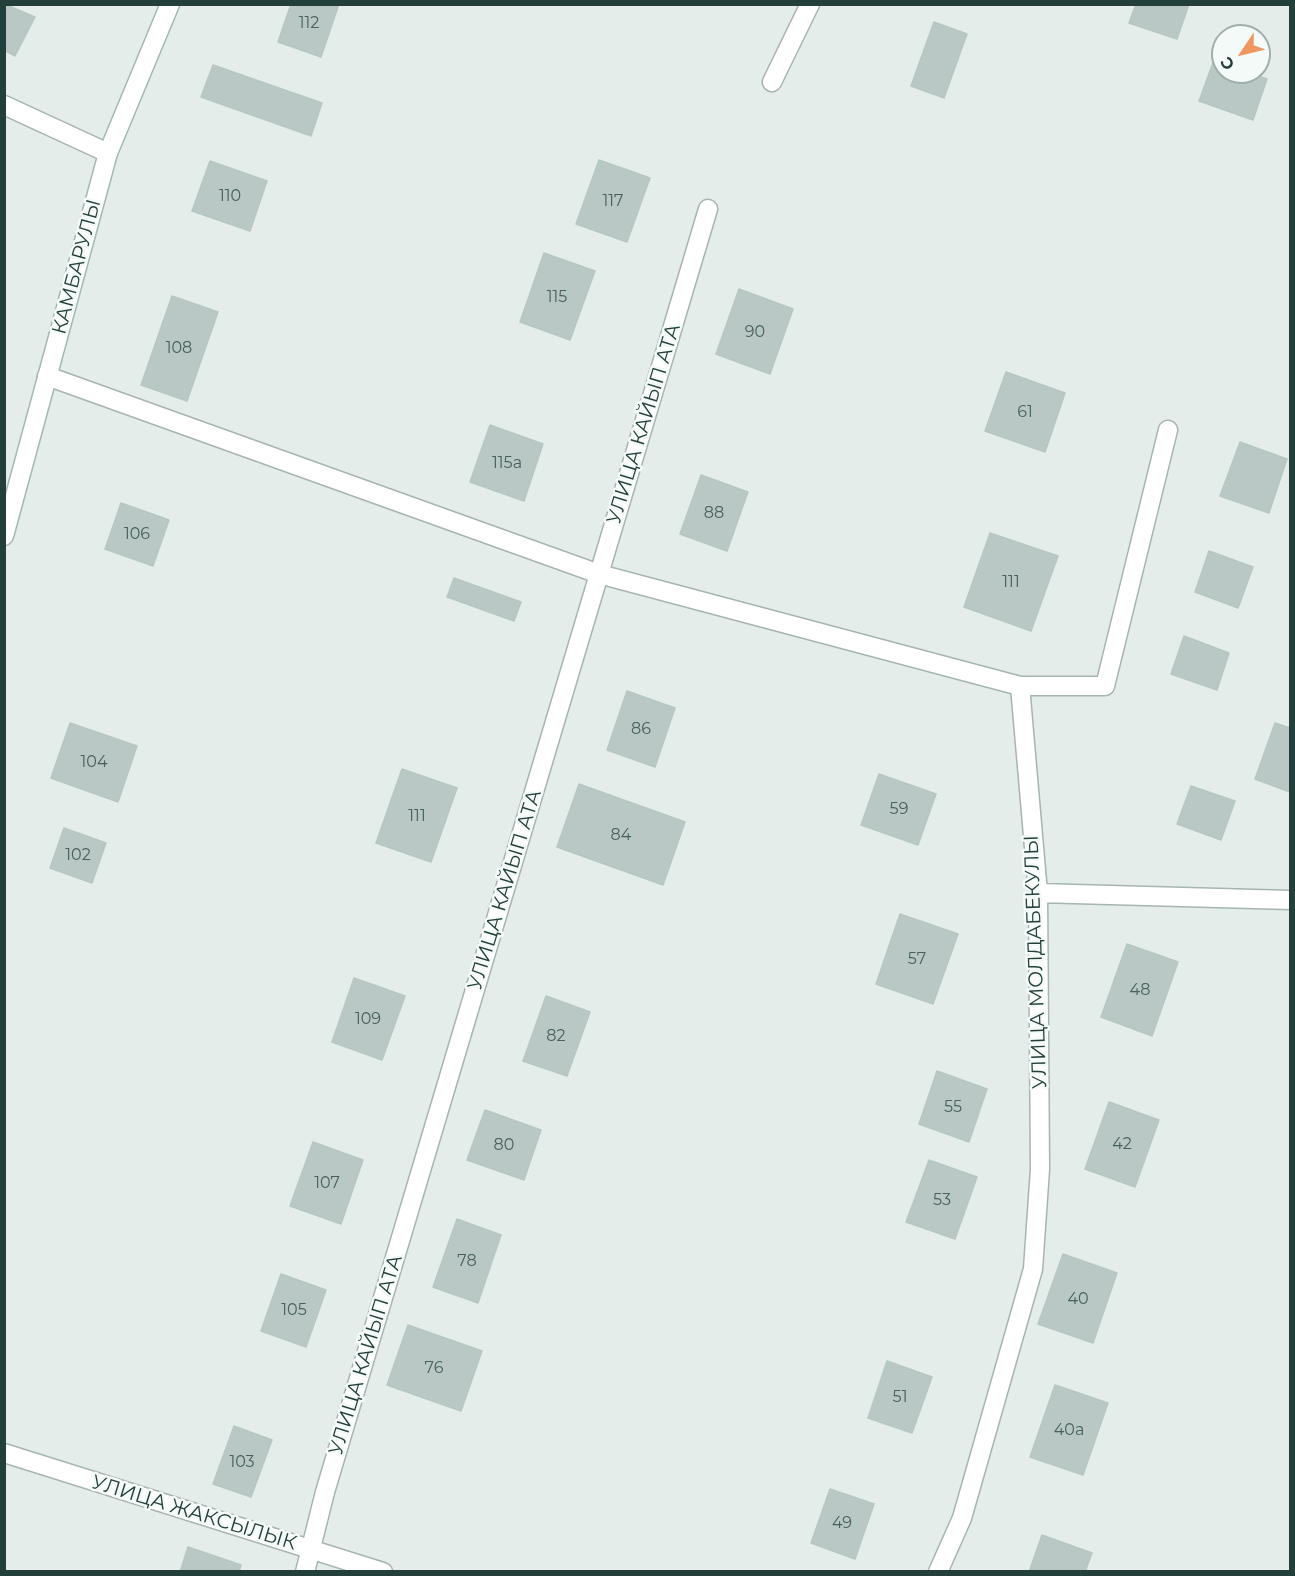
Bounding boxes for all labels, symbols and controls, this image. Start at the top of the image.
house number: 112 [299,13,319,33]
north arrow [1211,24,1271,84]
text: С [1216,53,1239,74]
house number: 110 [219,186,241,206]
house number: 117 [603,191,623,211]
street label: КАМБАРУЛЫ [47,197,107,337]
house number: 115 [547,287,567,307]
street label: УЛИЦА КАЙЫП АТА [602,321,686,527]
house number: 90 [745,322,765,342]
house number: 108 [166,338,192,358]
house number: 61 [1017,402,1033,422]
house number: 115а [492,453,522,473]
house number: 88 [704,503,724,523]
house number: 106 [124,524,150,544]
house number: 111 [1002,572,1020,592]
house number: 86 [631,719,651,739]
house number: 104 [81,752,107,772]
street label: УЛИЦА КАЙЫП АТА [463,787,547,993]
house number: 59 [890,799,908,819]
house number: 111 [408,806,426,826]
house number: 84 [611,825,631,845]
street label: УЛИЦА МОЛДАБЕКУЛЫ [1020,835,1052,1089]
house number: 102 [65,845,91,865]
house number: 57 [908,949,926,969]
house number: 48 [1130,980,1150,1000]
house number: 109 [355,1009,381,1029]
house number: 82 [546,1026,566,1046]
house number: 55 [944,1097,962,1117]
house number: 42 [1112,1134,1132,1154]
house number: 80 [494,1135,514,1155]
house number: 107 [314,1173,340,1193]
house number: 53 [933,1190,951,1210]
house number: 78 [457,1251,477,1271]
street label: УЛИЦА КАЙЫП АТА [324,1252,408,1458]
house number: 40 [1067,1289,1089,1309]
house number: 105 [281,1300,307,1320]
house number: 76 [425,1358,443,1378]
house number: 51 [893,1387,907,1407]
house number: 40а [1054,1420,1084,1440]
house number: 103 [229,1452,255,1472]
street label: УЛИЦА ЖАКСЫЛЫК [89,1470,299,1556]
house number: 49 [832,1513,852,1533]

